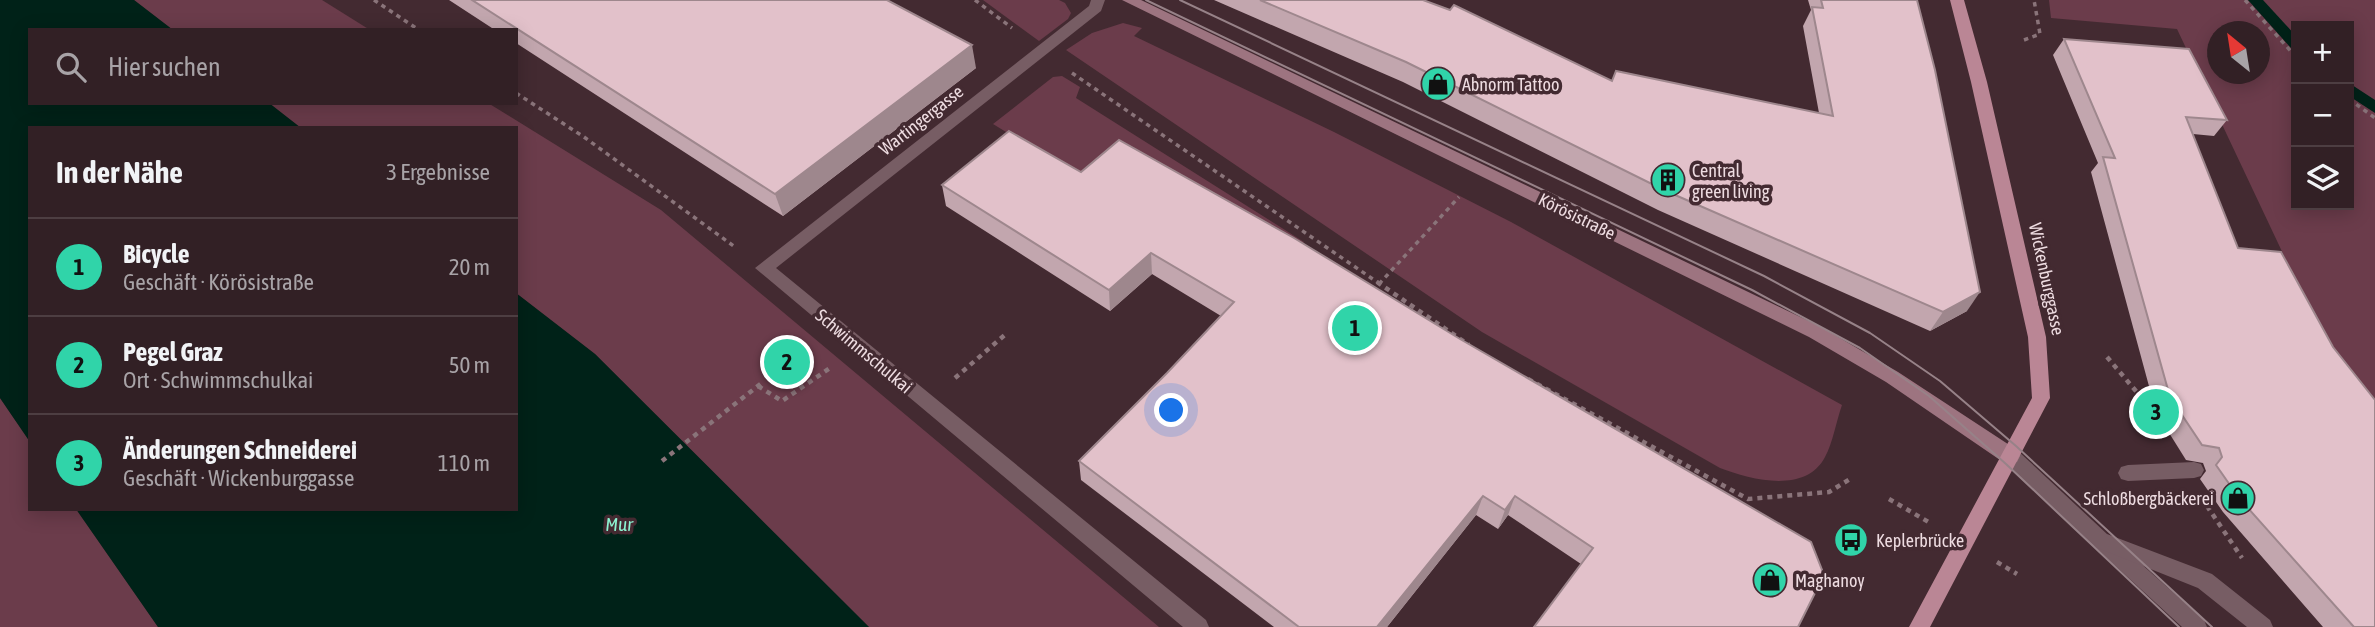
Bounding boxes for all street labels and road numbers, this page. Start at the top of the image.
street label: Wartingergasse [875,81,967,159]
street label: Körösistraße [1535,188,1619,244]
street label: Wickenburggasse [2025,221,2069,337]
street label: Schwimmschulkai [812,305,916,397]

